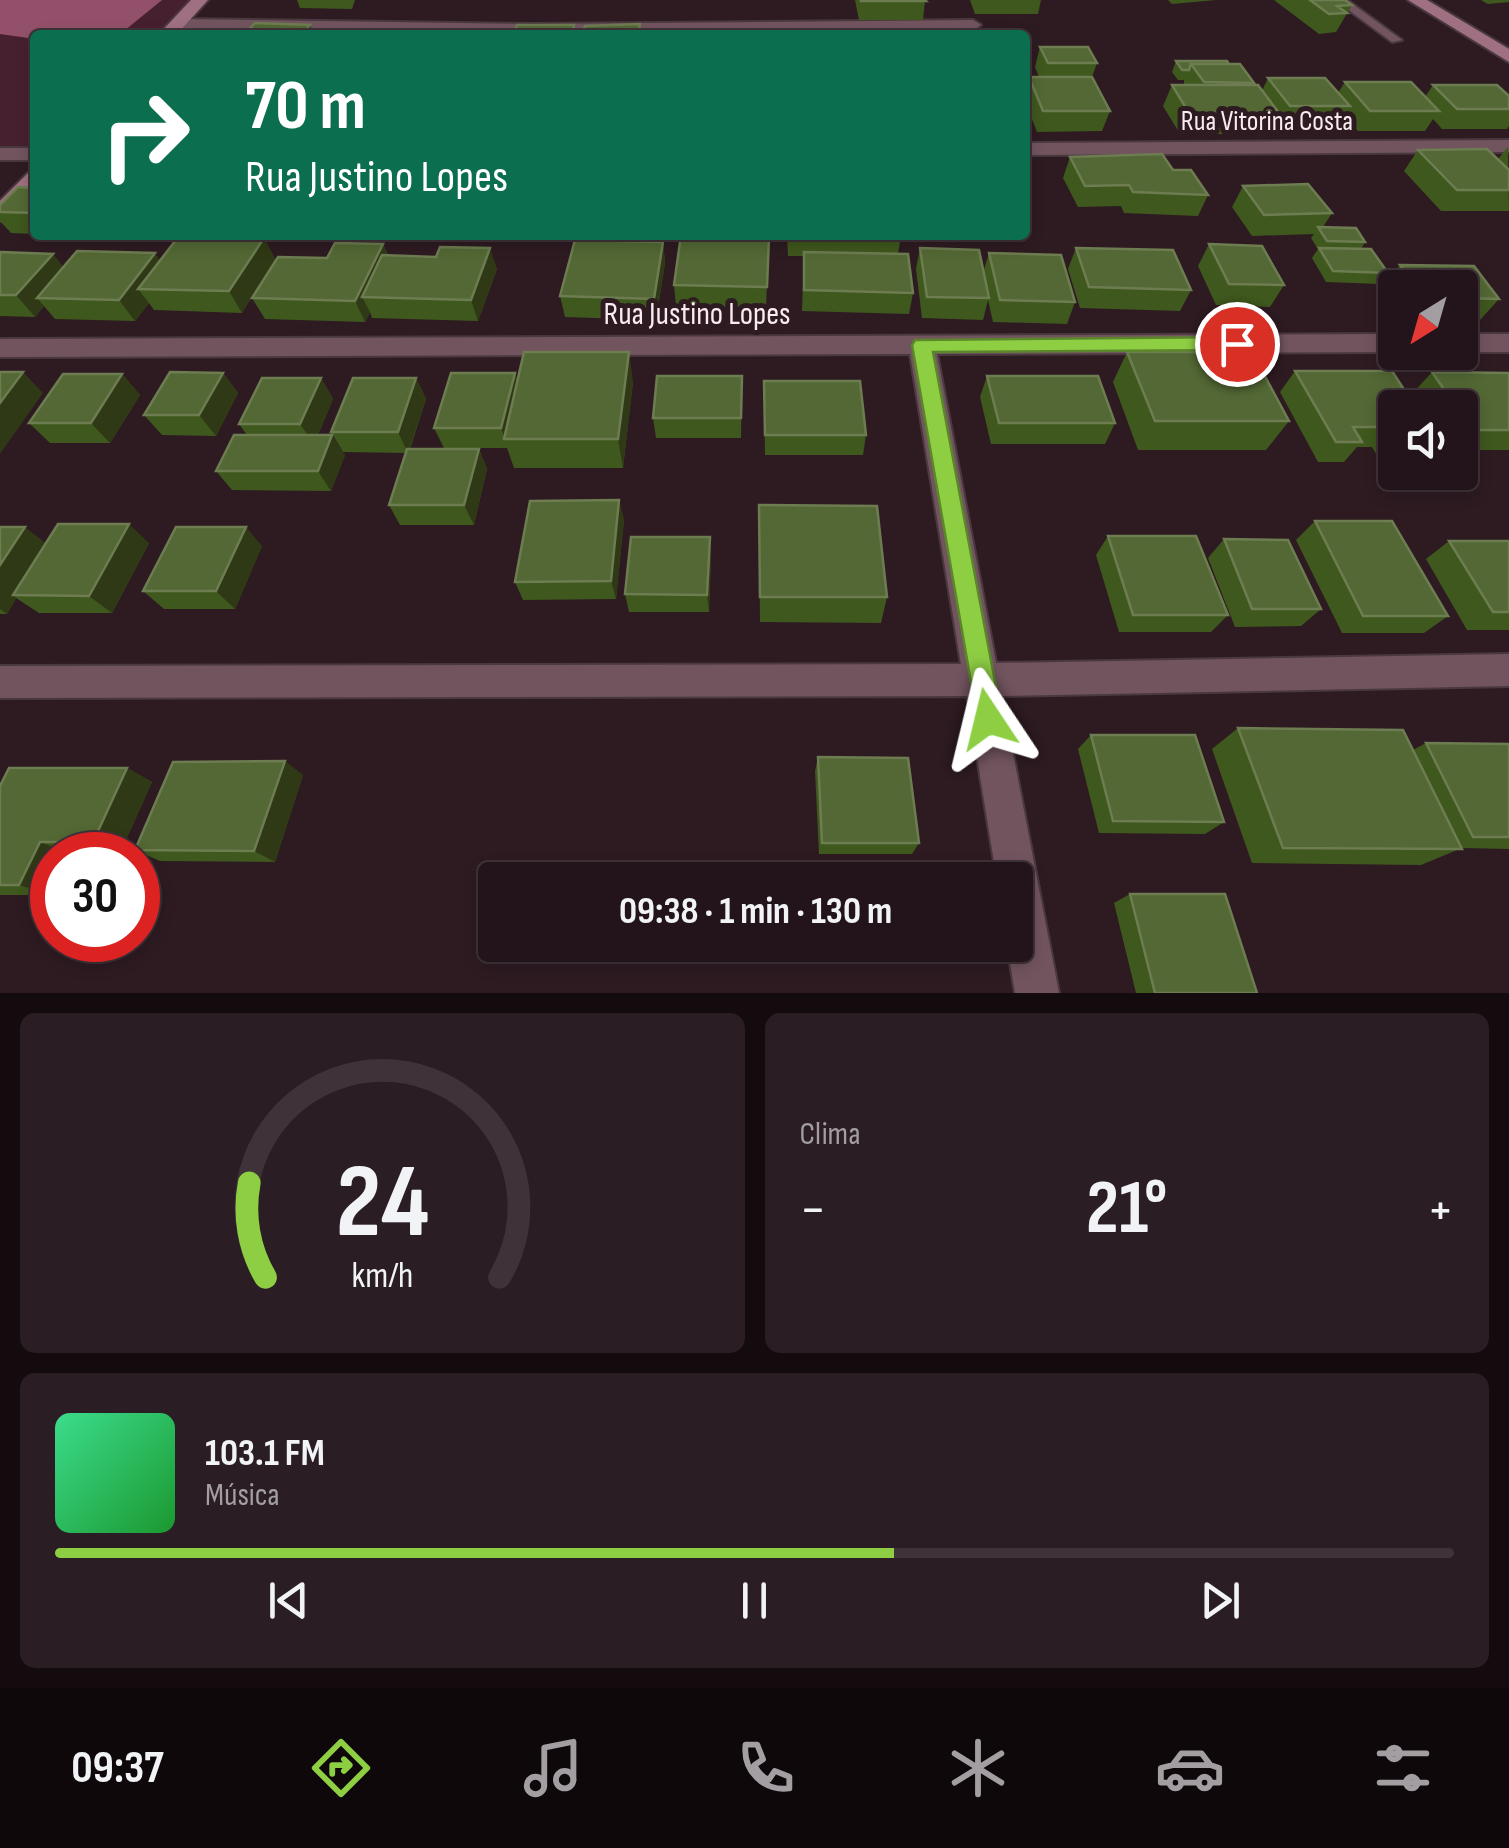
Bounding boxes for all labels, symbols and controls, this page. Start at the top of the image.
text: 70 m [245,65,366,149]
icon: right [80,70,210,200]
street label: Rua Vitorina Costa [1181,105,1353,138]
text: Rua Justino Lopes [245,150,508,205]
north arrow [1378,270,1478,370]
map controls [1378,270,1478,490]
street label: Rua Justino Lopes [603,295,791,334]
pin [1195,302,1280,387]
icon: arrive [1210,317,1265,372]
button: sound [1378,390,1478,490]
position arrow [936,667,1040,771]
speed limit sign: 30 [30,832,160,962]
text: 09:38 · 1 min · 130 m [619,889,892,934]
text: Clima [800,1115,860,1154]
text: 24 [335,1141,429,1266]
text: 21° [1086,1164,1167,1255]
text: − [800,1177,826,1244]
text: + [1427,1177,1454,1244]
text: km/h [351,1255,413,1298]
text: 103.1 FM [205,1431,325,1476]
text: Música [205,1476,280,1515]
icon: previous [261,1573,316,1628]
icon: pause [727,1573,782,1628]
icon: next [1193,1573,1248,1628]
icon: directions [306,1733,376,1803]
icon: music [518,1733,588,1803]
icon: phone [731,1733,801,1803]
icon: climate [943,1733,1013,1803]
icon: car [1155,1733,1225,1803]
icon: filters [1368,1733,1438,1803]
text: 09:37 [71,1741,164,1796]

